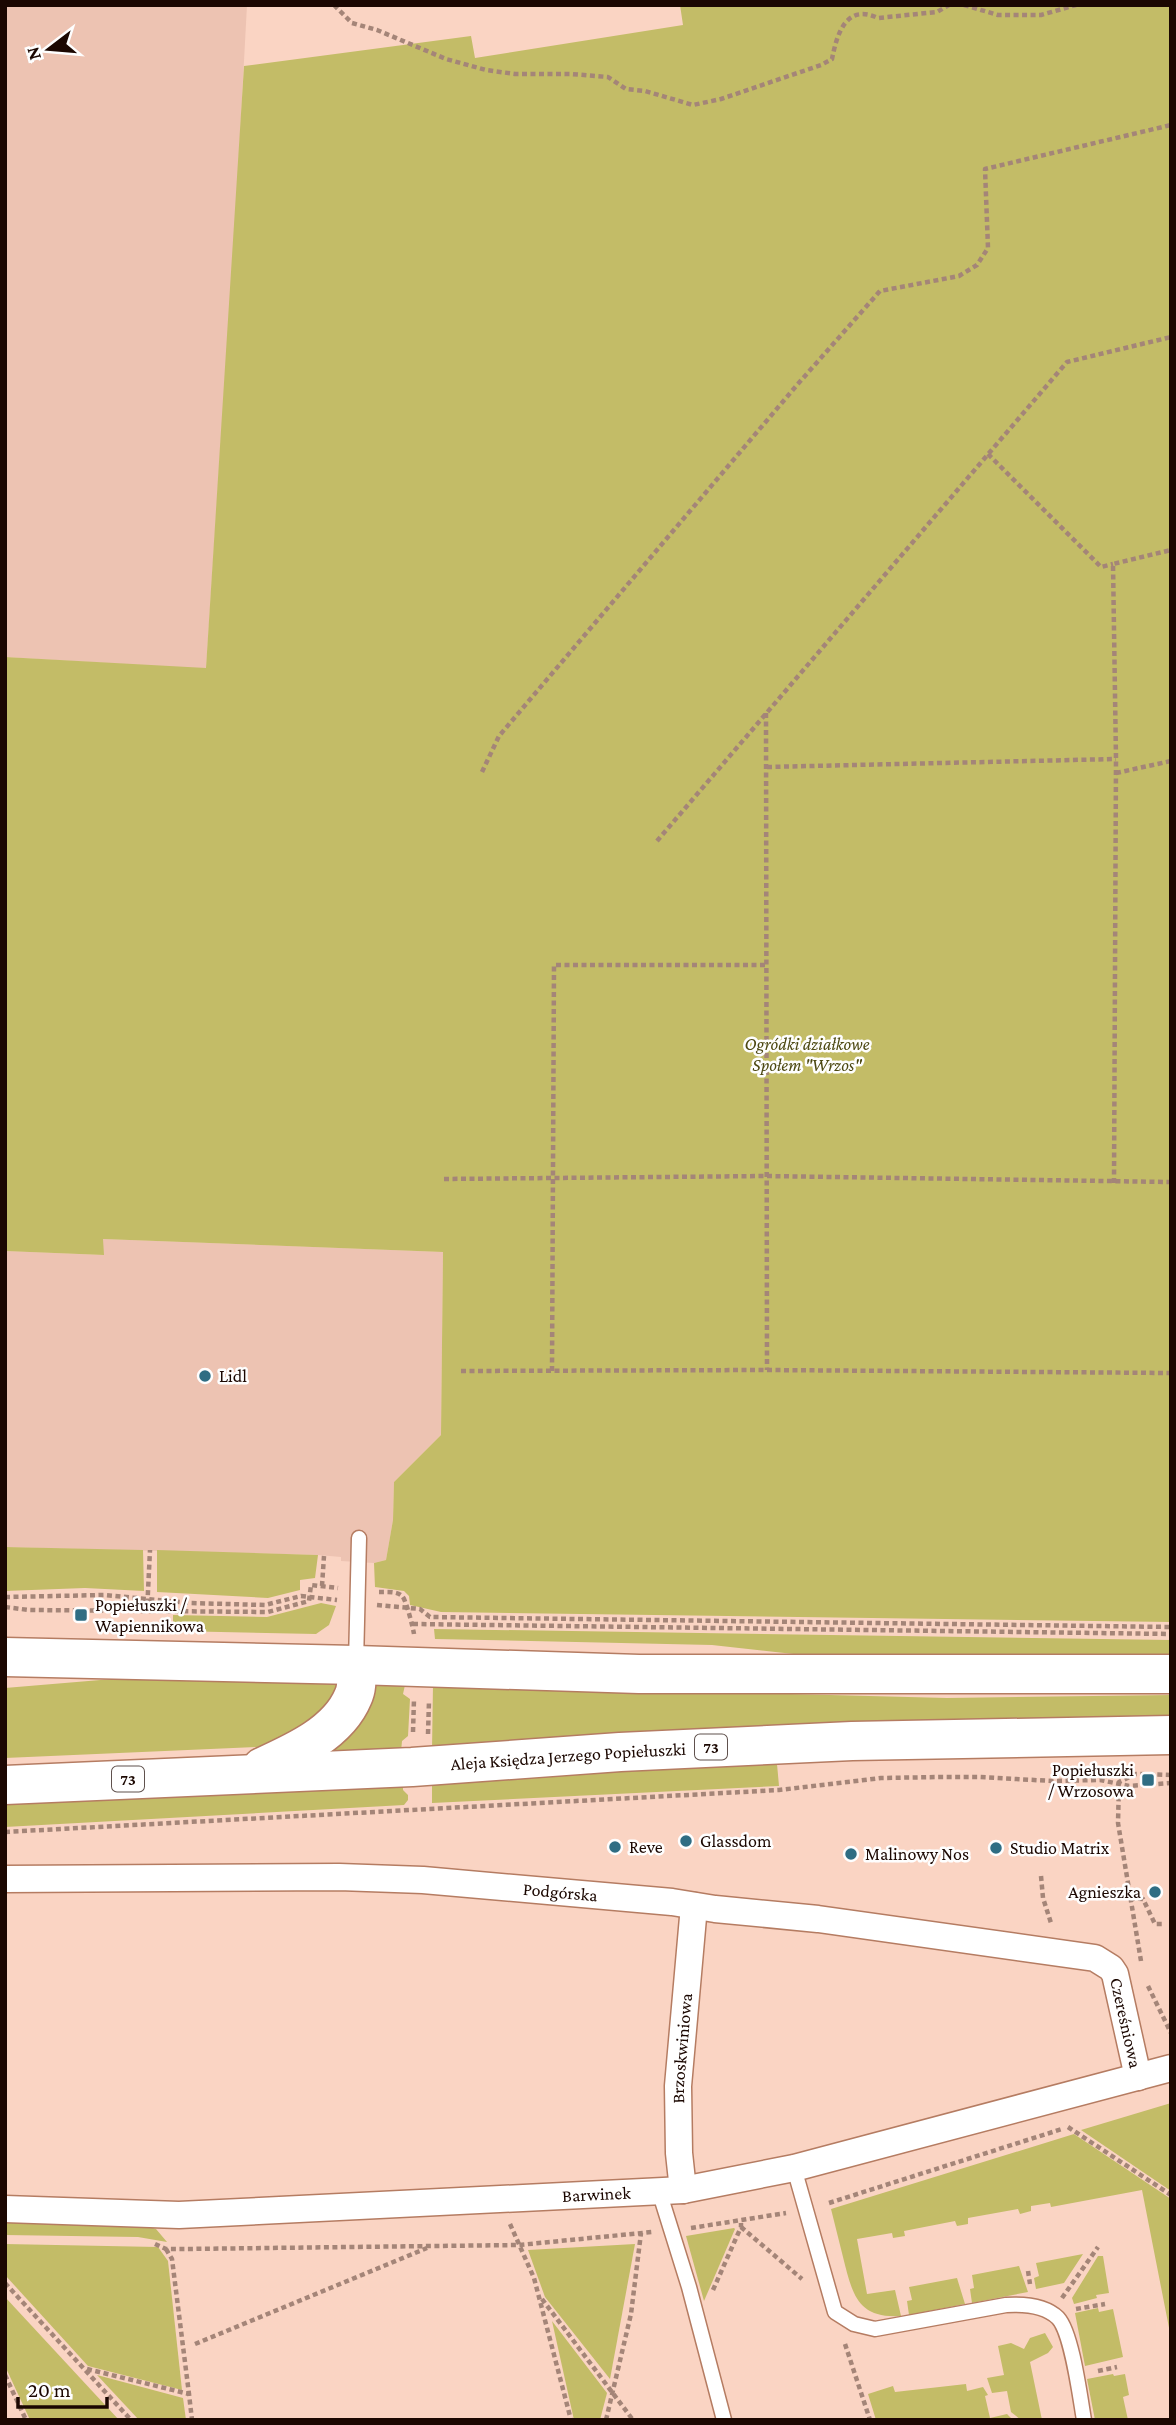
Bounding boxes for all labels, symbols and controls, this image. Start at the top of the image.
north arrow [14,14,84,84]
text: N [21,44,45,63]
park label: Ogródki działkowe Społem "Wrzos" [744,1034,870,1075]
place label: Lidl [219,1366,247,1386]
marker: Lidl [197,1368,213,1384]
place label: Popiełuszki / Wapiennikowa [95,1595,204,1636]
marker: Popiełuszki / Wapiennikowa [73,1607,89,1623]
road number: 73 [695,1735,727,1760]
street label: Aleja Księdza Jerzego Popiełuszki [450,1739,687,1774]
place label: Popiełuszki / Wrzosowa [1048,1760,1134,1801]
road number: 73 [112,1766,144,1792]
marker: Popiełuszki / Wrzosowa [1140,1772,1156,1788]
place label: Glassdom [700,1831,772,1851]
marker: Glassdom [678,1833,694,1849]
place label: Reve [629,1837,663,1857]
place label: Studio Matrix [1010,1838,1110,1858]
marker: Reve [607,1839,623,1855]
marker: Studio Matrix [988,1840,1004,1856]
place label: Malinowy Nos [865,1844,969,1864]
marker: Malinowy Nos [843,1846,859,1862]
street label: Podgórska [522,1879,599,1905]
place label: Agnieszka [1068,1882,1141,1902]
marker: Agnieszka [1147,1884,1163,1900]
street label: Czereśniowa [1106,1976,1146,2070]
street label: Brzoskwiniowa [668,1992,696,2104]
street label: Barwinek [562,2183,632,2206]
scale bar [18,2366,107,2410]
text: 20 m [28,2378,71,2402]

